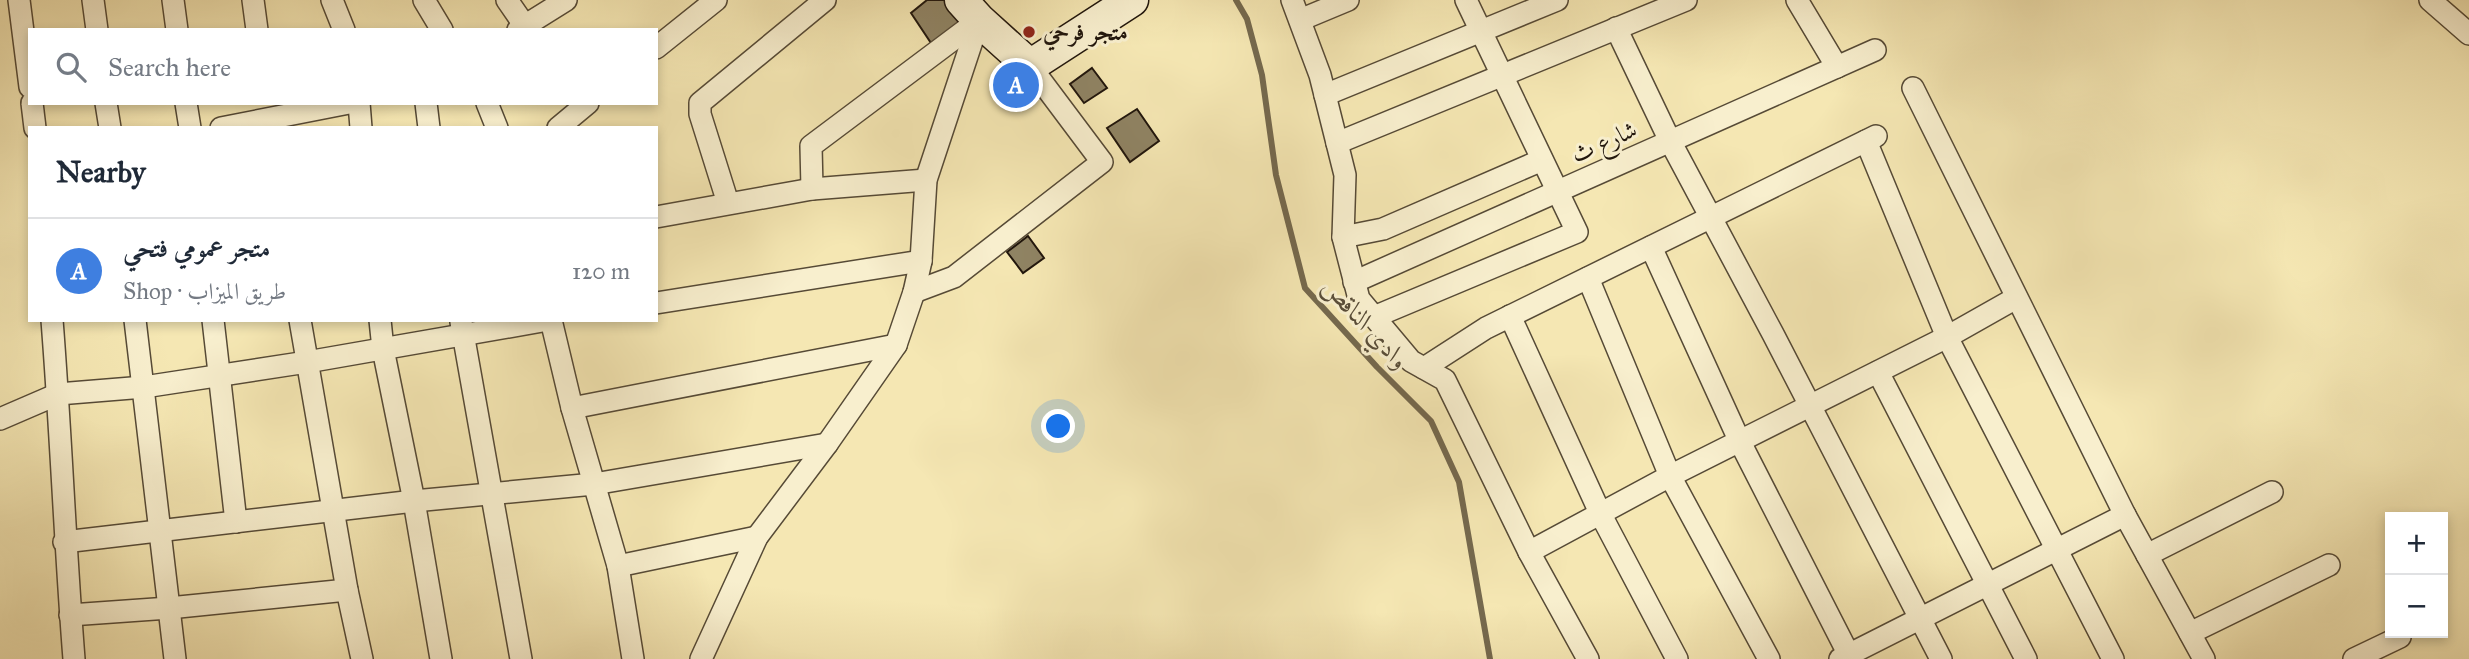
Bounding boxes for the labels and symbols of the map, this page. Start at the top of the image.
place label: متجر فرحي [1042,17,1128,51]
marker: متجر فرحي [1021,24,1037,40]
pin: A [993,59,1039,111]
street label: شارع ث [1566,114,1644,174]
water label: وادي الناقص [1312,270,1417,379]
your location [1041,409,1075,443]

